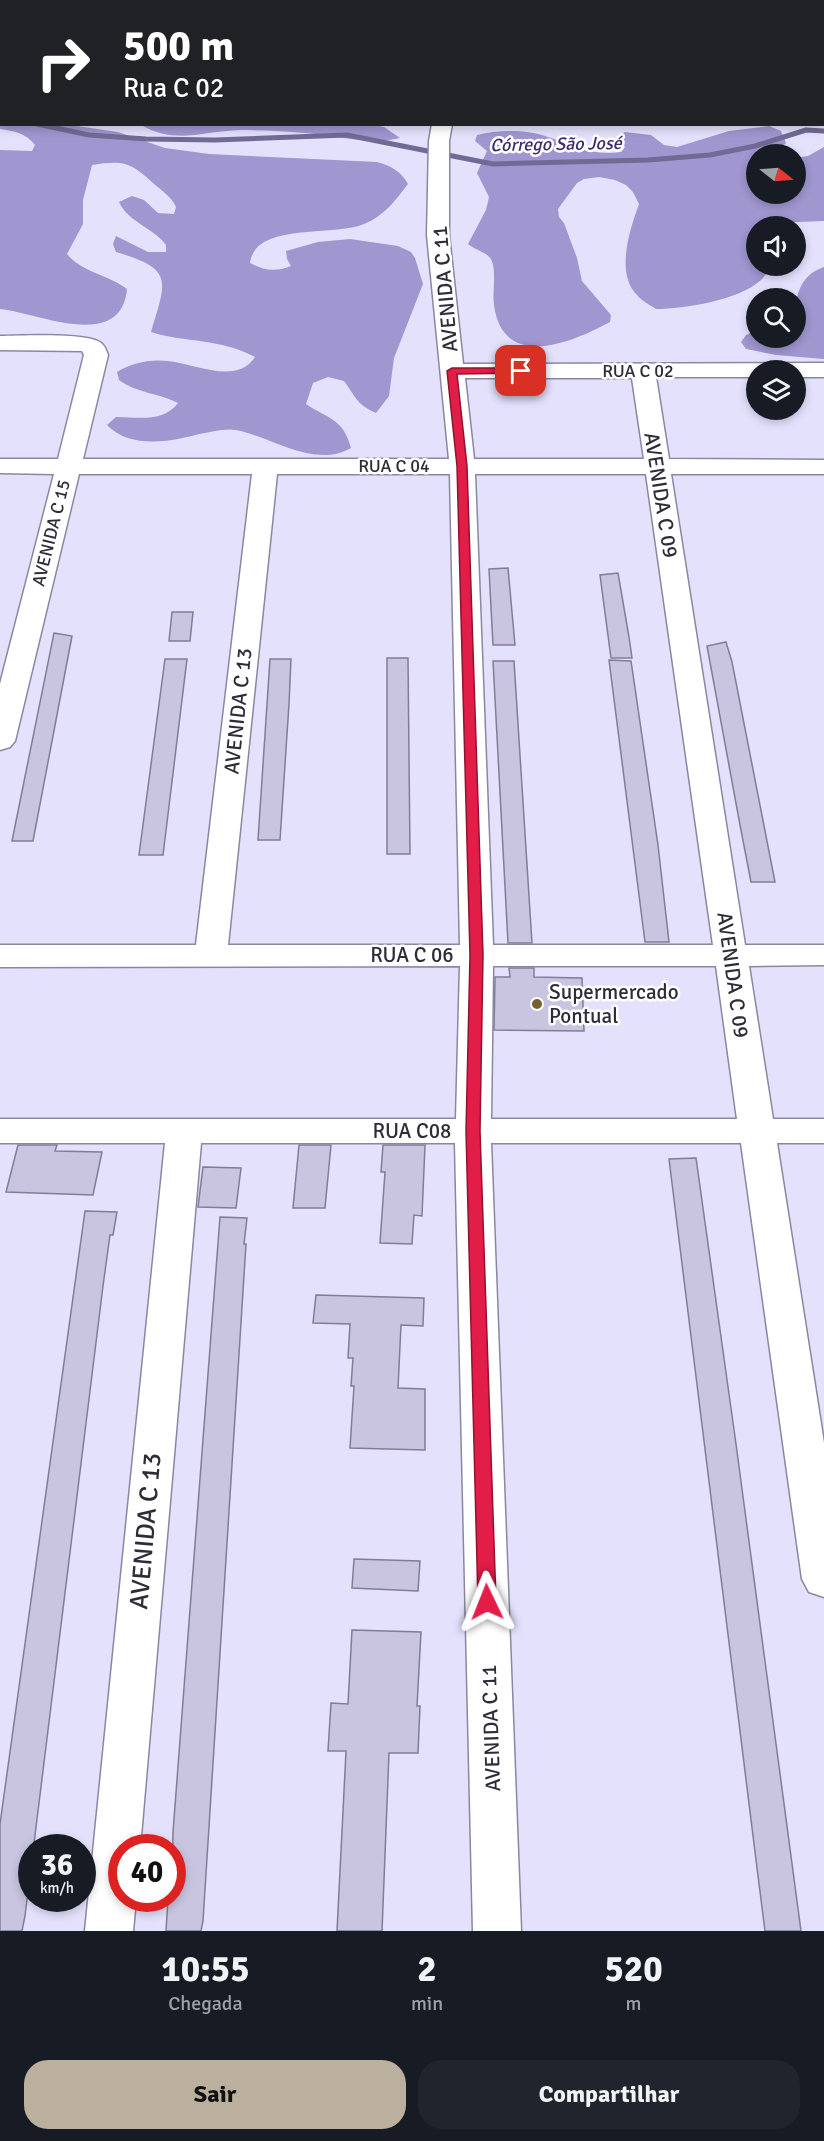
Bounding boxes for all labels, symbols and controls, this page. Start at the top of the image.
text: 500 m [123,21,234,72]
icon: right [24,24,102,102]
text: Rua C 02 [123,72,224,105]
water label: Córrego São José [490,132,624,156]
north arrow [746,144,806,204]
map controls [746,144,806,420]
button: sound [746,216,806,276]
street label: AVENIDA C 11 [427,225,463,353]
button: search [746,288,806,348]
pin [495,345,546,396]
icon: arrive [504,354,537,387]
street label: RUA C 02 [602,360,674,382]
button: layers [746,360,806,420]
street label: AVENIDA C 09 [638,430,684,560]
street label: RUA C 04 [358,455,430,477]
street label: AVENIDA C 15 [27,478,75,588]
street label: AVENIDA C 13 [218,647,258,775]
street label: AVENIDA C 09 [711,910,755,1040]
street label: RUA C 06 [370,942,454,968]
place label: Supermercado Pontual [549,979,679,1029]
marker: Supermercado Pontual [530,997,544,1011]
street label: RUA C08 [373,1118,451,1144]
street label: AVENIDA C 13 [123,1451,169,1611]
position arrow [455,1570,519,1634]
street label: AVENIDA C 11 [476,1664,506,1792]
speed limit sign: 40 [108,1834,186,1912]
text: 36 [41,1847,73,1884]
text: km/h [40,1879,74,1897]
text: 10:55 [161,1947,250,1992]
text: 2 [417,1947,437,1992]
text: 520 [604,1947,663,1992]
text: Chegada [168,1991,243,2016]
text: min [411,1991,443,2016]
text: m [626,1991,642,2016]
button: Sair [24,2060,406,2129]
button: Compartilhar [418,2060,800,2129]

